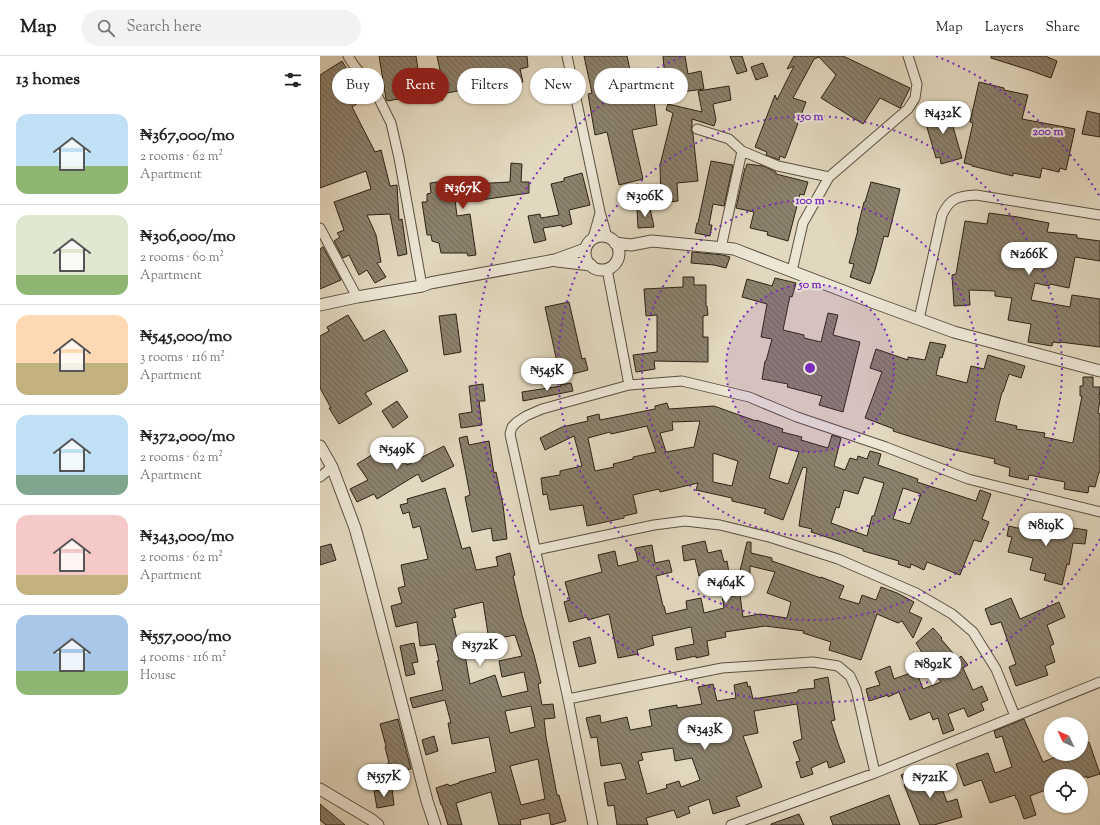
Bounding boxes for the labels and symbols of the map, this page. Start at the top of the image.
pin: ₦432K [915,101,971,135]
text: 150 m [795,108,824,126]
text: 200 m [1033,123,1063,141]
pin: ₦367K [435,176,491,210]
pin: ₦306K [617,184,673,218]
text: 100 m [794,192,825,210]
pin: ₦266K [1001,242,1057,276]
text: 50 m [798,276,822,294]
pin: ₦545K [519,358,575,392]
centre of rings [803,361,817,375]
pin: ₦549K [369,437,425,471]
pin: ₦819K [1018,513,1074,547]
pin: ₦464K [698,570,754,604]
pin: ₦372K [452,633,508,667]
pin: ₦892K [905,652,961,686]
pin: ₦343K [677,717,733,751]
north arrow [1044,717,1088,761]
pin: ₦557K [356,764,412,798]
pin: ₦721K [902,765,958,799]

